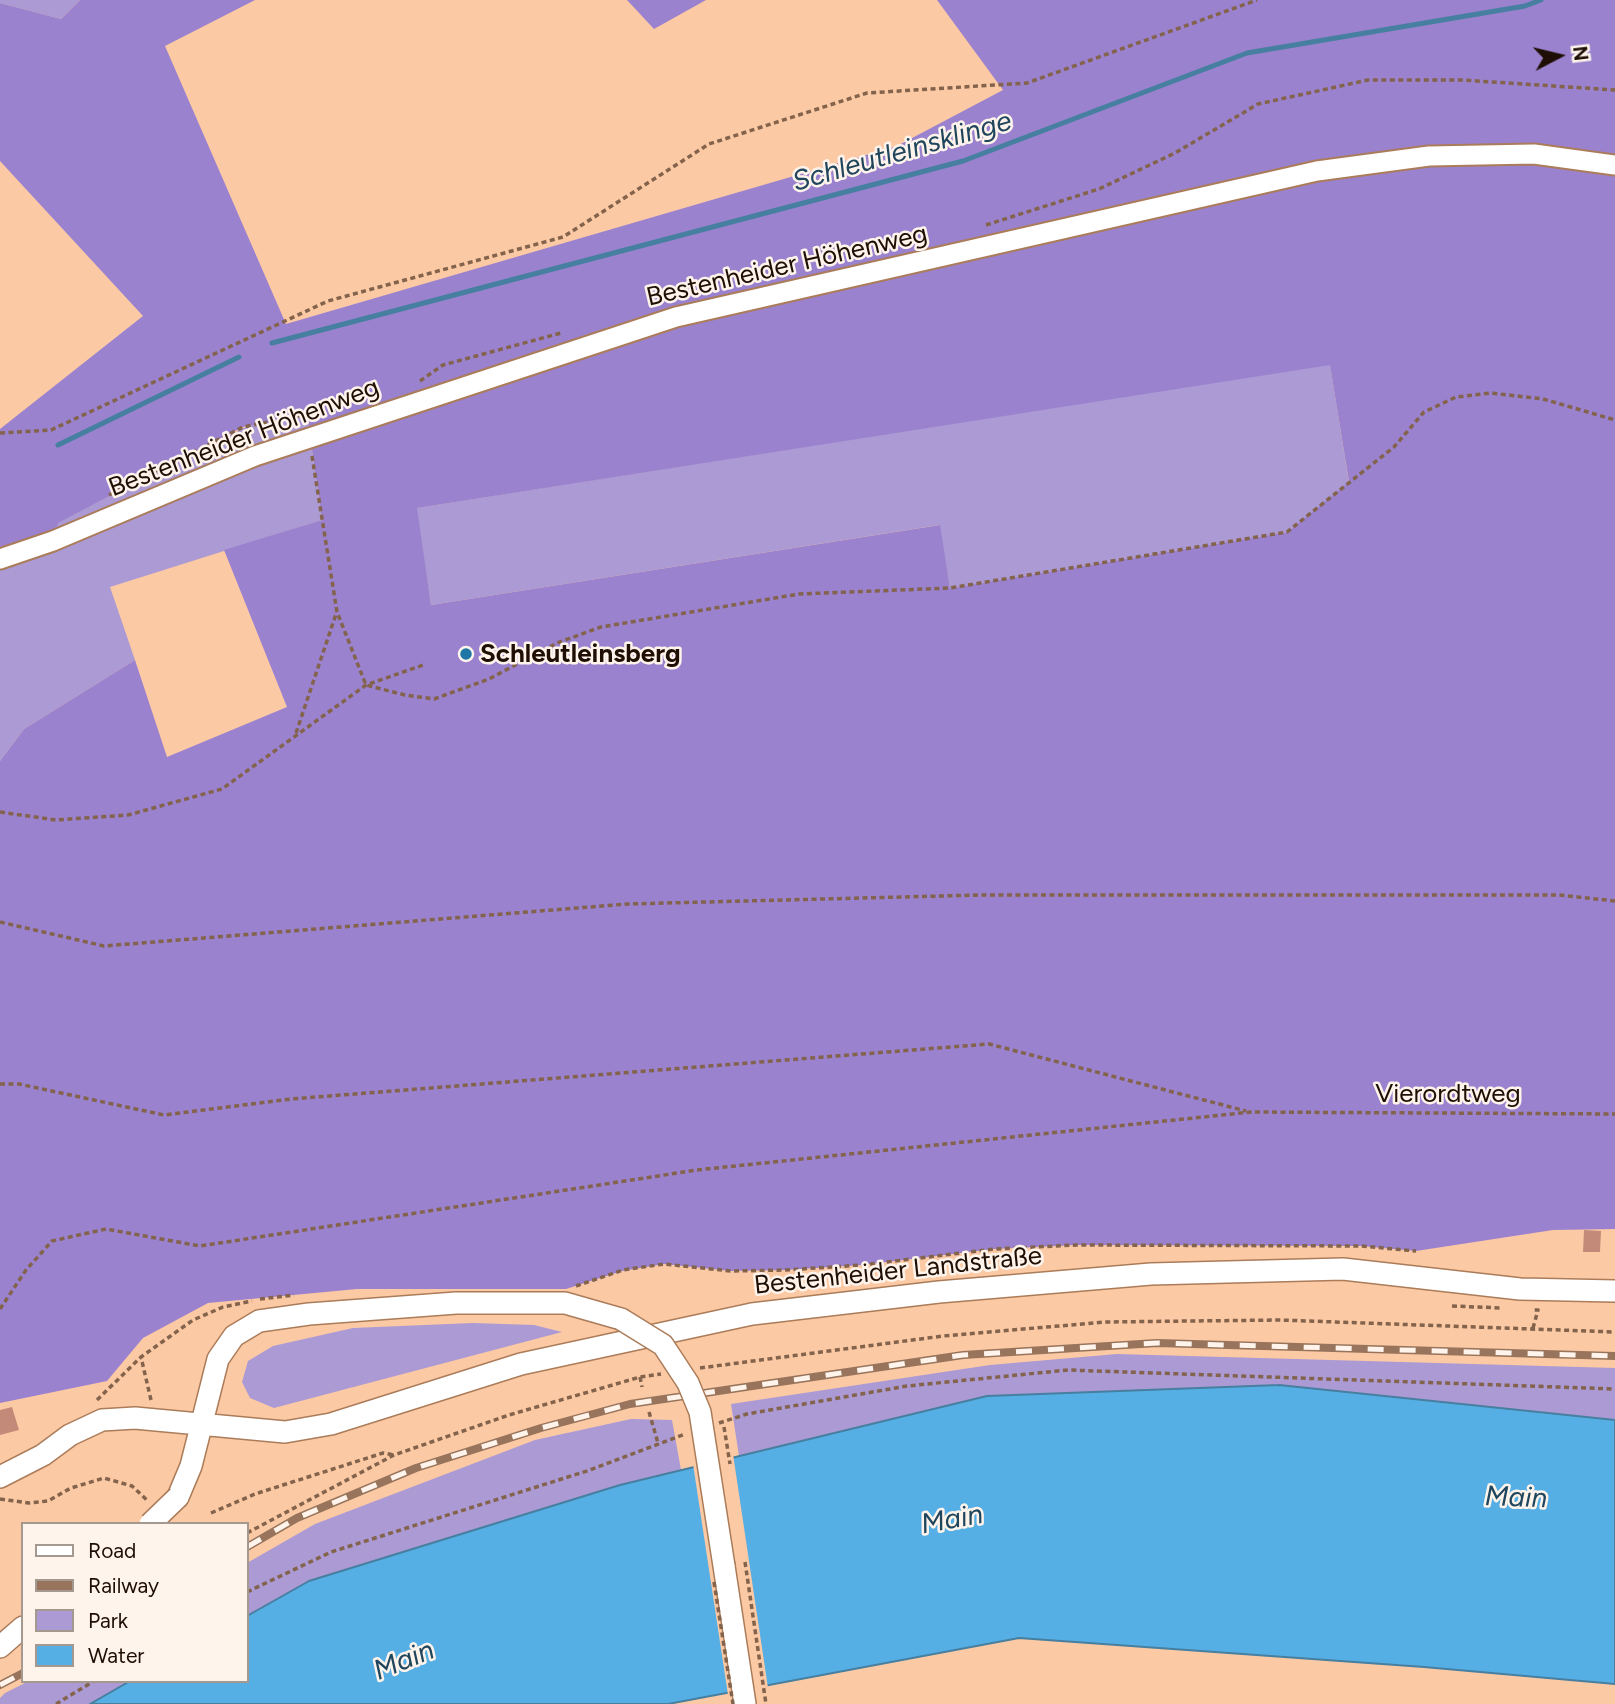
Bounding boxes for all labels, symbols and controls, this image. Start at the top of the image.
north arrow [1524,21,1594,91]
text: N [1568,45,1593,62]
water label: Schleutleinsklinge [788,105,1016,199]
street label: Bestenheider Höhenweg [644,218,930,314]
street label: Bestenheider Höhenweg [104,372,384,504]
place label: Schleutleinsberg [480,638,681,670]
marker: Schleutleinsberg [458,646,474,662]
street label: Vierordtweg [1375,1078,1521,1110]
street label: Bestenheider Landstraße [752,1240,1044,1302]
water label: Main [1484,1480,1548,1516]
water label: Main [918,1498,986,1542]
legend [21,1522,248,1683]
text: Road [88,1538,136,1563]
text: Railway [88,1573,159,1598]
text: Park [88,1608,128,1633]
water label: Main [369,1634,439,1688]
text: Water [88,1643,144,1668]

